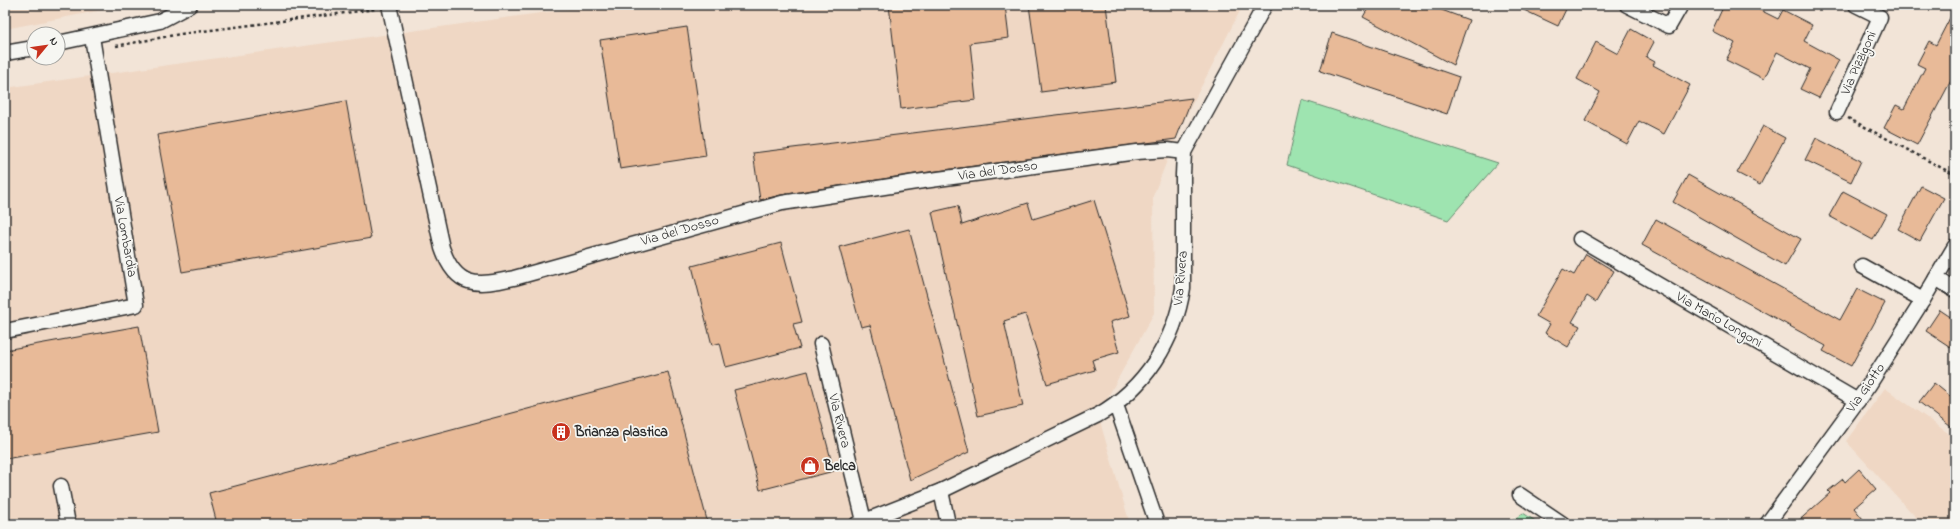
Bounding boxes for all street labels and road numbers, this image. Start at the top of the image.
street label: Via Pizzigoni [1835,28,1883,100]
street label: Via del Dosso [956,155,1039,187]
street label: Via Lombardia [107,194,142,279]
street label: Via del Dosso [638,210,721,252]
street label: Via Rivera [1168,250,1194,307]
street label: Via Mario Longoni [1670,286,1766,354]
street label: Via Giotto [1841,359,1891,418]
street label: Via Rivera [822,391,856,450]

